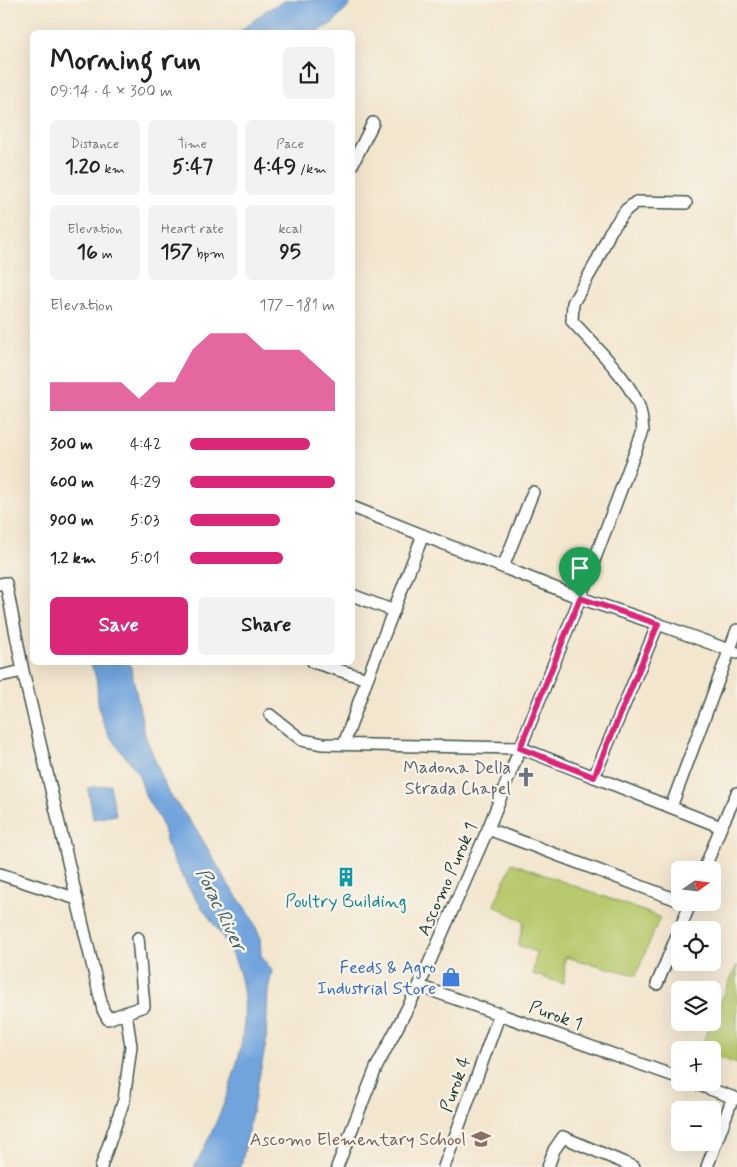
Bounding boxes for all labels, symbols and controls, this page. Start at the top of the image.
text: Morning run [50,43,201,80]
button: share [283,47,335,99]
text: 09:14 · 4 × 300 m [50,81,173,102]
text: Distance [70,135,119,153]
text: Time [178,135,207,153]
text: Pace [276,135,304,153]
text: 1.20 [65,153,101,181]
text: 5:47 [172,153,213,181]
text: 4:49 [254,153,296,181]
text: km [101,160,125,178]
text: /km [296,160,327,178]
text: Elevation [67,220,122,238]
text: Heart rate [161,220,224,238]
text: kcal [278,220,302,238]
text: 16 [77,238,98,266]
text: 157 [160,238,193,266]
text: 95 [279,238,301,266]
text: m [98,245,113,263]
text: bpm [193,245,225,263]
text: Elevation [50,295,113,316]
text: 177–181 m [259,295,335,316]
text: 300 m [50,434,93,455]
text: 4:42 [130,434,161,455]
text: 600 m [50,472,94,493]
text: 4:29 [130,472,161,493]
text: 900 m [50,510,94,531]
text: 5:03 [130,510,160,531]
pin [559,547,601,598]
text: 1.2 km [50,548,96,569]
text: 5:01 [130,548,160,569]
icon: arrive [566,554,594,582]
button: Save [50,597,188,655]
button: Share [198,597,335,655]
place label: Madona Della Strada Chapel [403,756,511,801]
church icon: Madona Della Strada Chapel [515,766,537,788]
street label: Ascomo Purok 1 [412,819,484,940]
north arrow [671,861,721,911]
map controls [671,861,721,1151]
water label: Porac River [190,864,253,958]
building icon: Poultry Building [335,866,357,888]
place label: Poultry Building [285,890,407,914]
button: locate [671,921,721,971]
place label: Feeds & Agro Industrial Store [317,956,436,1001]
shop icon: Feeds & Agro Industrial Store [440,966,462,988]
button: layers [671,981,721,1031]
street label: Purok 1 [526,995,586,1037]
button: + [671,1041,721,1091]
street label: Purok 4 [435,1053,477,1116]
button: − [671,1101,721,1151]
place label: Ascomo Elementary School [250,1128,466,1152]
school or university icon: Ascomo Elementary School [470,1128,492,1150]

